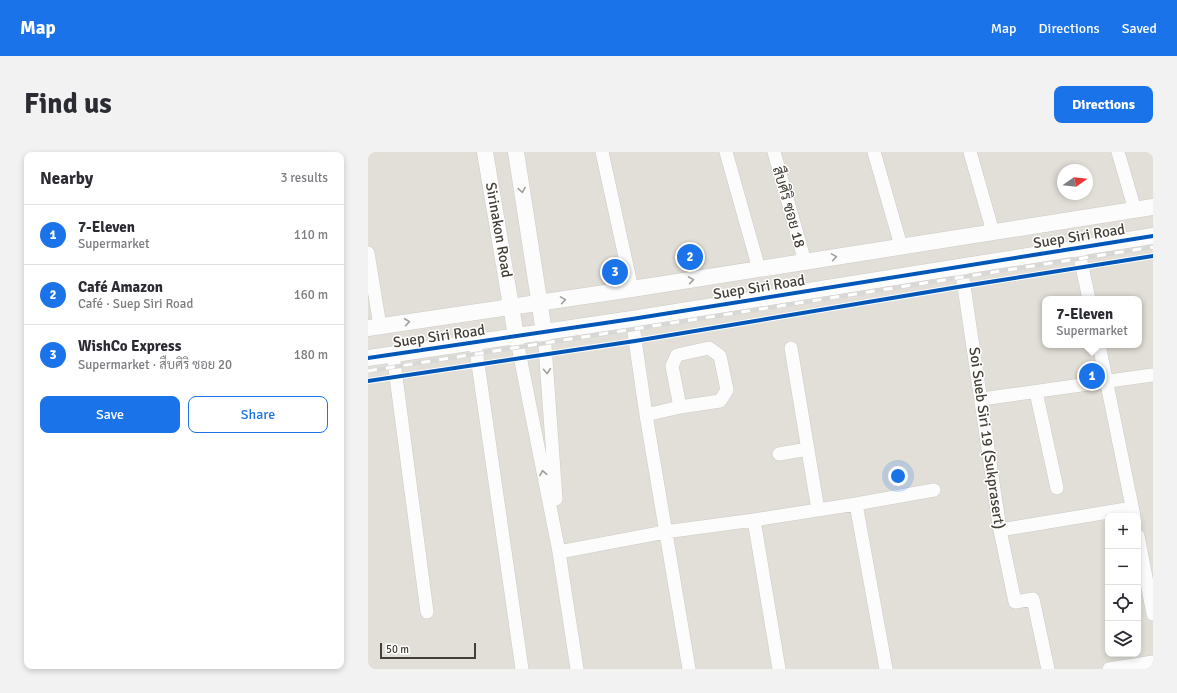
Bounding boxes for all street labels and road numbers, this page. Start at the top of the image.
street label: สืบศิริ ซอย 18 [769,164,810,250]
street label: Sirinakon Road [482,181,516,279]
street label: Suep Siri Road [1032,220,1126,252]
street label: Suep Siri Road [712,271,806,303]
street label: Suep Siri Road [392,321,486,351]
street label: Soi Sueb Siri 19 (Sukprasert) [965,346,1009,530]

